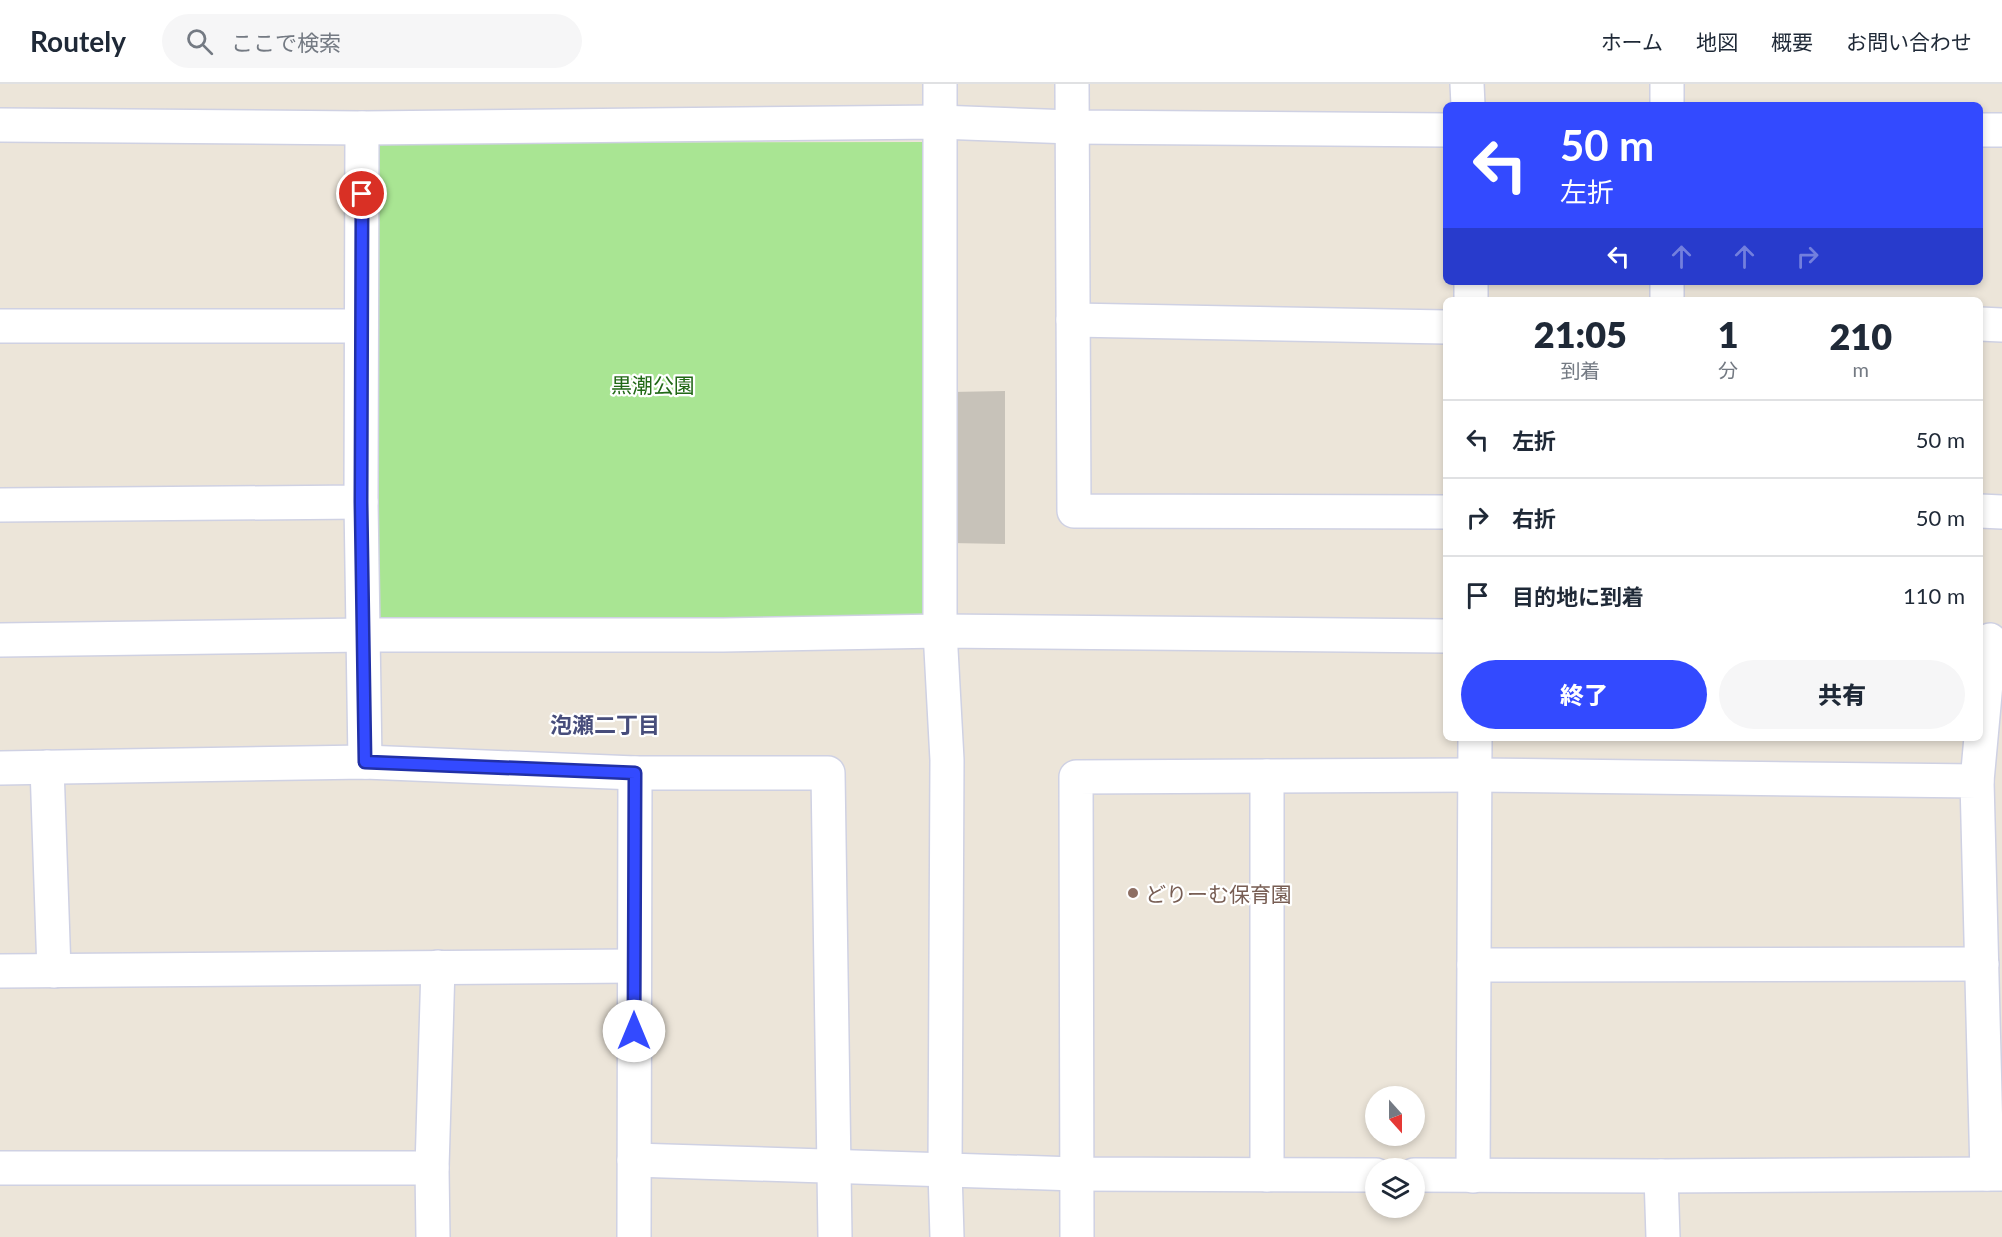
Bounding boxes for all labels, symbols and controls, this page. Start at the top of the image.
search box [162,14,582,68]
text: Routely [30,24,126,58]
icon: search [183,25,216,58]
text: ここで検索 [231,29,341,56]
text: ホーム [1601,29,1663,54]
text: 地図 [1696,29,1738,54]
text: 概要 [1771,29,1813,54]
text: お問い合わせ [1846,29,1972,54]
text: 50 m [1560,120,1654,170]
icon: left [1461,126,1539,204]
pin [336,168,387,219]
text: 左折 [1560,175,1614,208]
icon: arrive [345,177,378,210]
icon: left [1602,240,1635,273]
icon: ahead [1665,240,1698,273]
icon: ahead [1728,240,1761,273]
icon: right [1791,240,1824,273]
text: 21:05 [1534,312,1627,356]
text: 1 [1718,312,1739,356]
text: 210 [1829,314,1892,358]
text: m [1853,357,1869,381]
text: 到着 [1560,358,1600,382]
text: 分 [1718,358,1738,382]
park label: 黒潮公園 [611,372,695,397]
icon: left [1461,423,1494,456]
text: 50 m [1916,426,1965,453]
text: 左折 [1512,427,1556,454]
icon: right [1461,501,1494,534]
text: 50 m [1916,504,1965,531]
text: 右折 [1512,505,1556,532]
icon: arrive [1461,579,1494,612]
text: 110 m [1903,582,1965,609]
text: 目的地に到着 [1512,583,1644,610]
button: 終了 [1461,660,1707,729]
button: 共有 [1719,660,1965,729]
district label: 泡瀬二丁目 [550,711,660,738]
place label: どりーむ保育園 [1145,881,1292,906]
marker: どりーむ保育園 [1126,886,1140,900]
position arrow [602,999,666,1063]
north arrow [1365,1086,1425,1146]
map controls [1365,1086,1425,1218]
button: layers [1365,1158,1425,1218]

